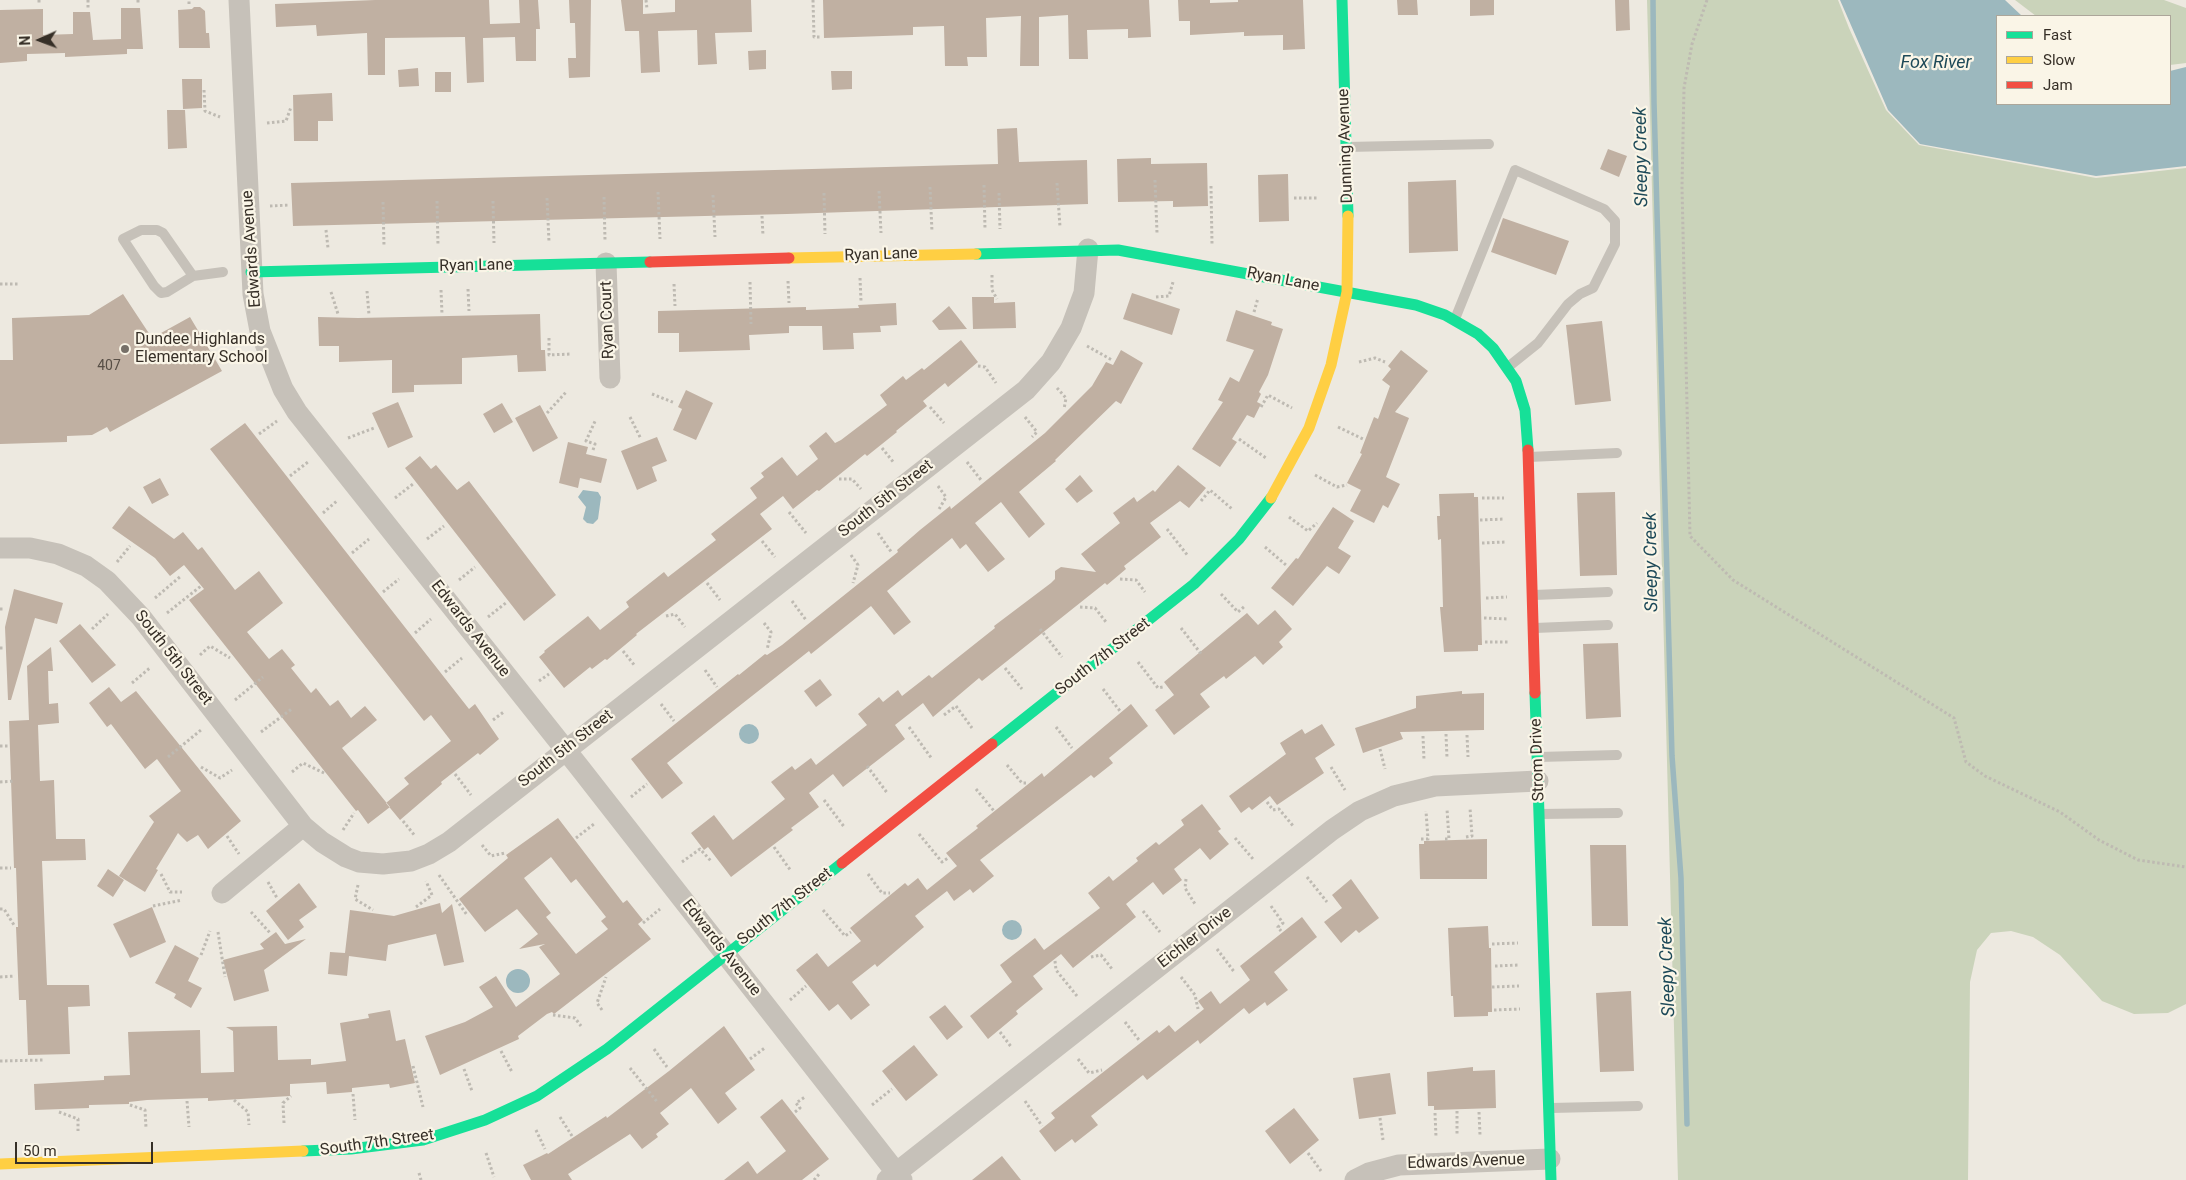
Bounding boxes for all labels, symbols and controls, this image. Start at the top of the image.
north arrow [15,15,65,65]
legend [1996,15,2171,105]
text: Fast [2043,26,2072,44]
text: N [17,35,33,46]
text: Slow [2043,51,2075,69]
water label: Fox River [1901,52,1971,74]
text: Jam [2043,76,2073,94]
street label: Dunning Avenue [1334,88,1358,204]
water label: Sleepy Creek [1630,107,1654,207]
street label: Edwards Avenue [238,190,266,308]
street label: Ryan Lane [844,244,918,266]
street label: Ryan Lane [439,256,513,276]
street label: Ryan Lane [1245,264,1321,296]
street label: Ryan Court [597,281,619,359]
place label: Dundee Highlands Elementary School [135,330,268,368]
marker: Dundee Highlands Elementary School [119,343,131,355]
house number: 407 [97,358,121,374]
street label: South 5th Street [835,456,937,542]
water label: Sleepy Creek [1640,512,1664,612]
street label: Edwards Avenue [426,577,514,681]
street label: South 5th Street [130,607,216,709]
street label: South 7th Street [1052,614,1154,700]
street label: South 5th Street [515,706,617,792]
street label: Strom Drive [1527,718,1549,802]
street label: South 7th Street [734,864,836,950]
street label: Edwards Avenue [677,896,765,1000]
street label: Eichler Drive [1154,903,1236,973]
water label: Sleepy Creek [1655,917,1681,1017]
street label: South 7th Street [319,1126,435,1160]
scale bar [18,1132,155,1164]
text: 50 m [23,1142,57,1160]
street label: Edwards Avenue [1407,1150,1525,1174]

